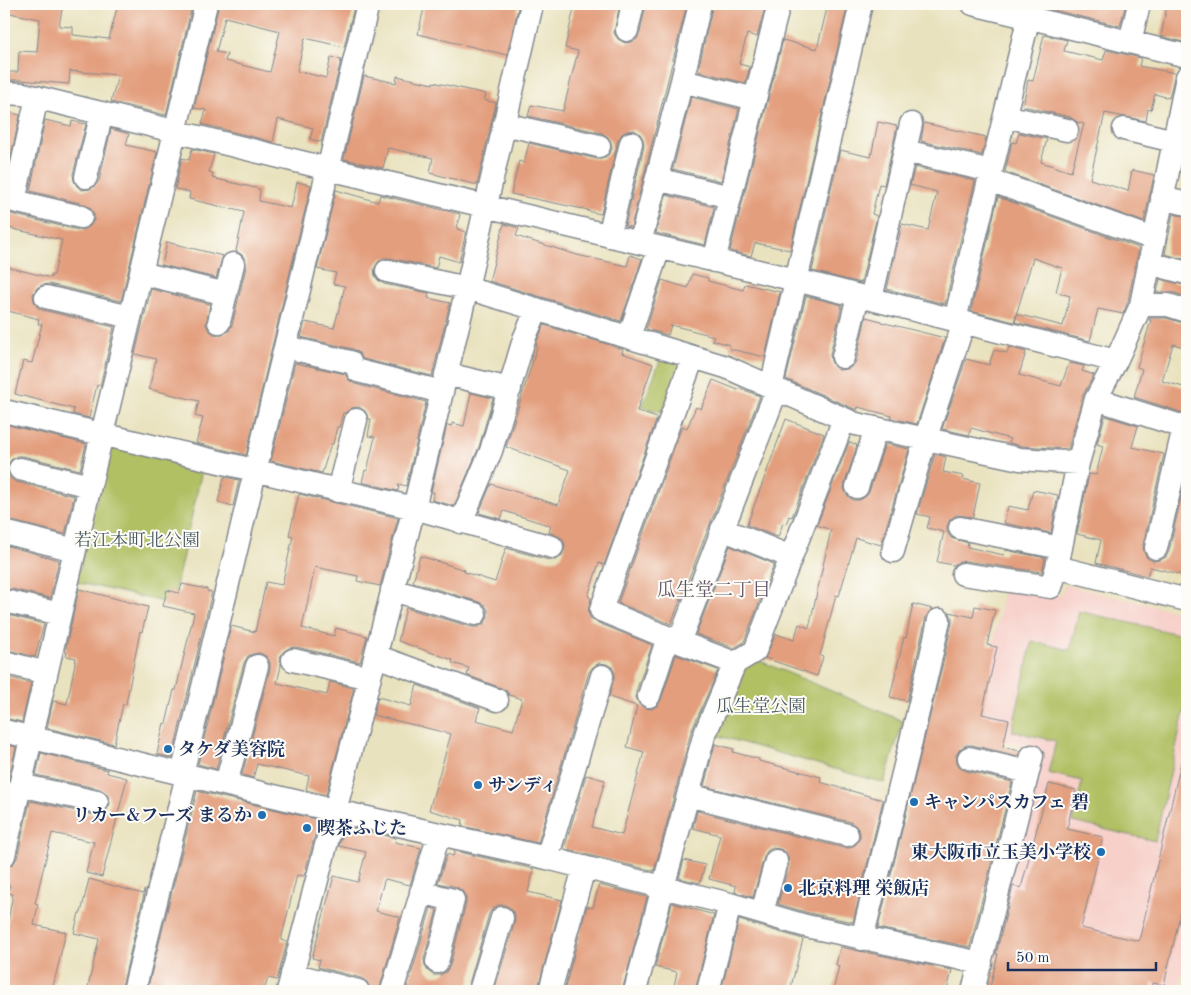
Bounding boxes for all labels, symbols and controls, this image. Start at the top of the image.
park label: 若江本町北公園 [74,530,200,550]
district label: 瓜生堂二丁目 [657,579,771,601]
park label: 瓜生堂公園 [716,696,806,716]
place label: タケダ美容院 [178,739,285,759]
marker: タケダ美容院 [162,743,174,755]
place label: サンディ [488,776,558,795]
marker: サンディ [472,779,484,791]
place label: キャンパスカフェ 碧 [924,792,1089,812]
marker: キャンパスカフェ 碧 [908,796,920,808]
place label: リカー&フーズ まるか [72,805,252,825]
marker: リカー&フーズ まるか [256,809,268,821]
place label: 喫茶ふじた [317,818,407,838]
marker: 喫茶ふじた [301,822,313,834]
place label: 東大阪市立玉美小学校 [911,842,1091,862]
marker: 東大阪市立玉美小学校 [1095,846,1107,858]
place label: 北京料理 栄飯店 [798,878,929,898]
marker: 北京料理 栄飯店 [782,882,794,894]
scale bar [1008,940,1156,972]
text: 50 m [1016,951,1050,966]

